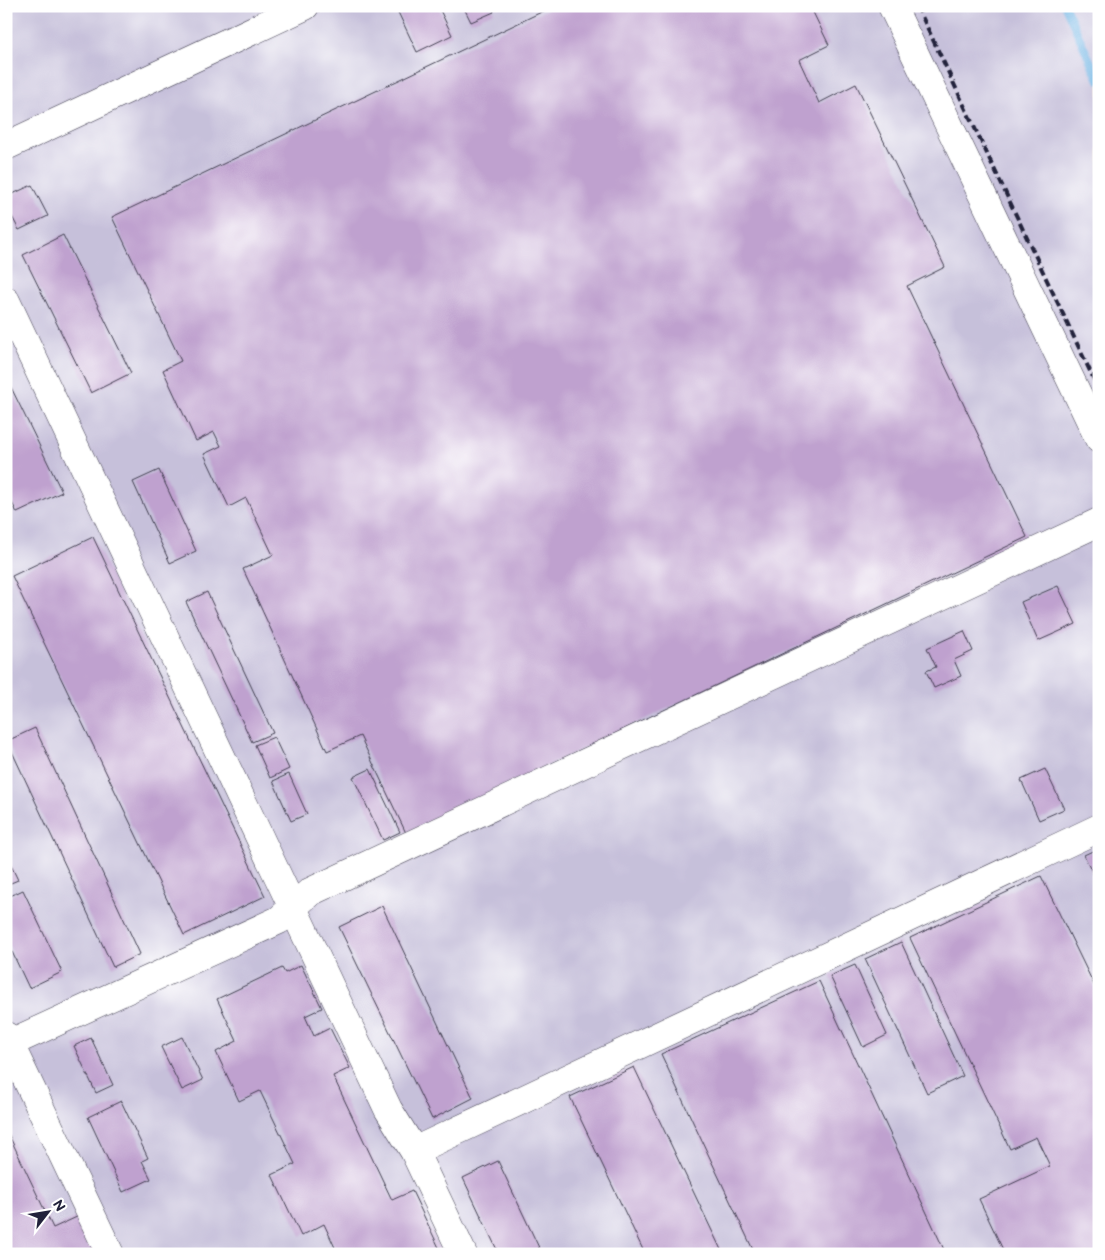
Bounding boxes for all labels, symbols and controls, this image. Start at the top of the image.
north arrow [22,1188,72,1238]
text: N [49,1197,69,1214]

